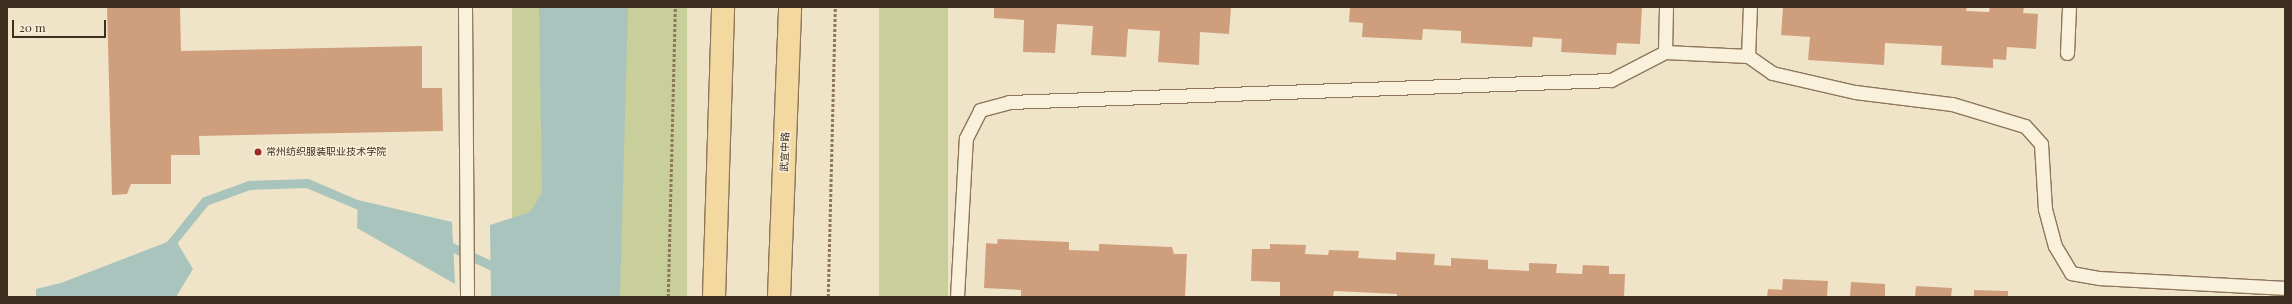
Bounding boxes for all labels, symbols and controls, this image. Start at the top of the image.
scale bar [14,12,108,38]
text: 20 m [19,19,46,35]
street label: 武宜中路 [778,132,792,172]
place label: 常州纺织服装职业技术学院 [266,146,386,158]
marker: 常州纺织服装职业技术学院 [253,147,263,157]

